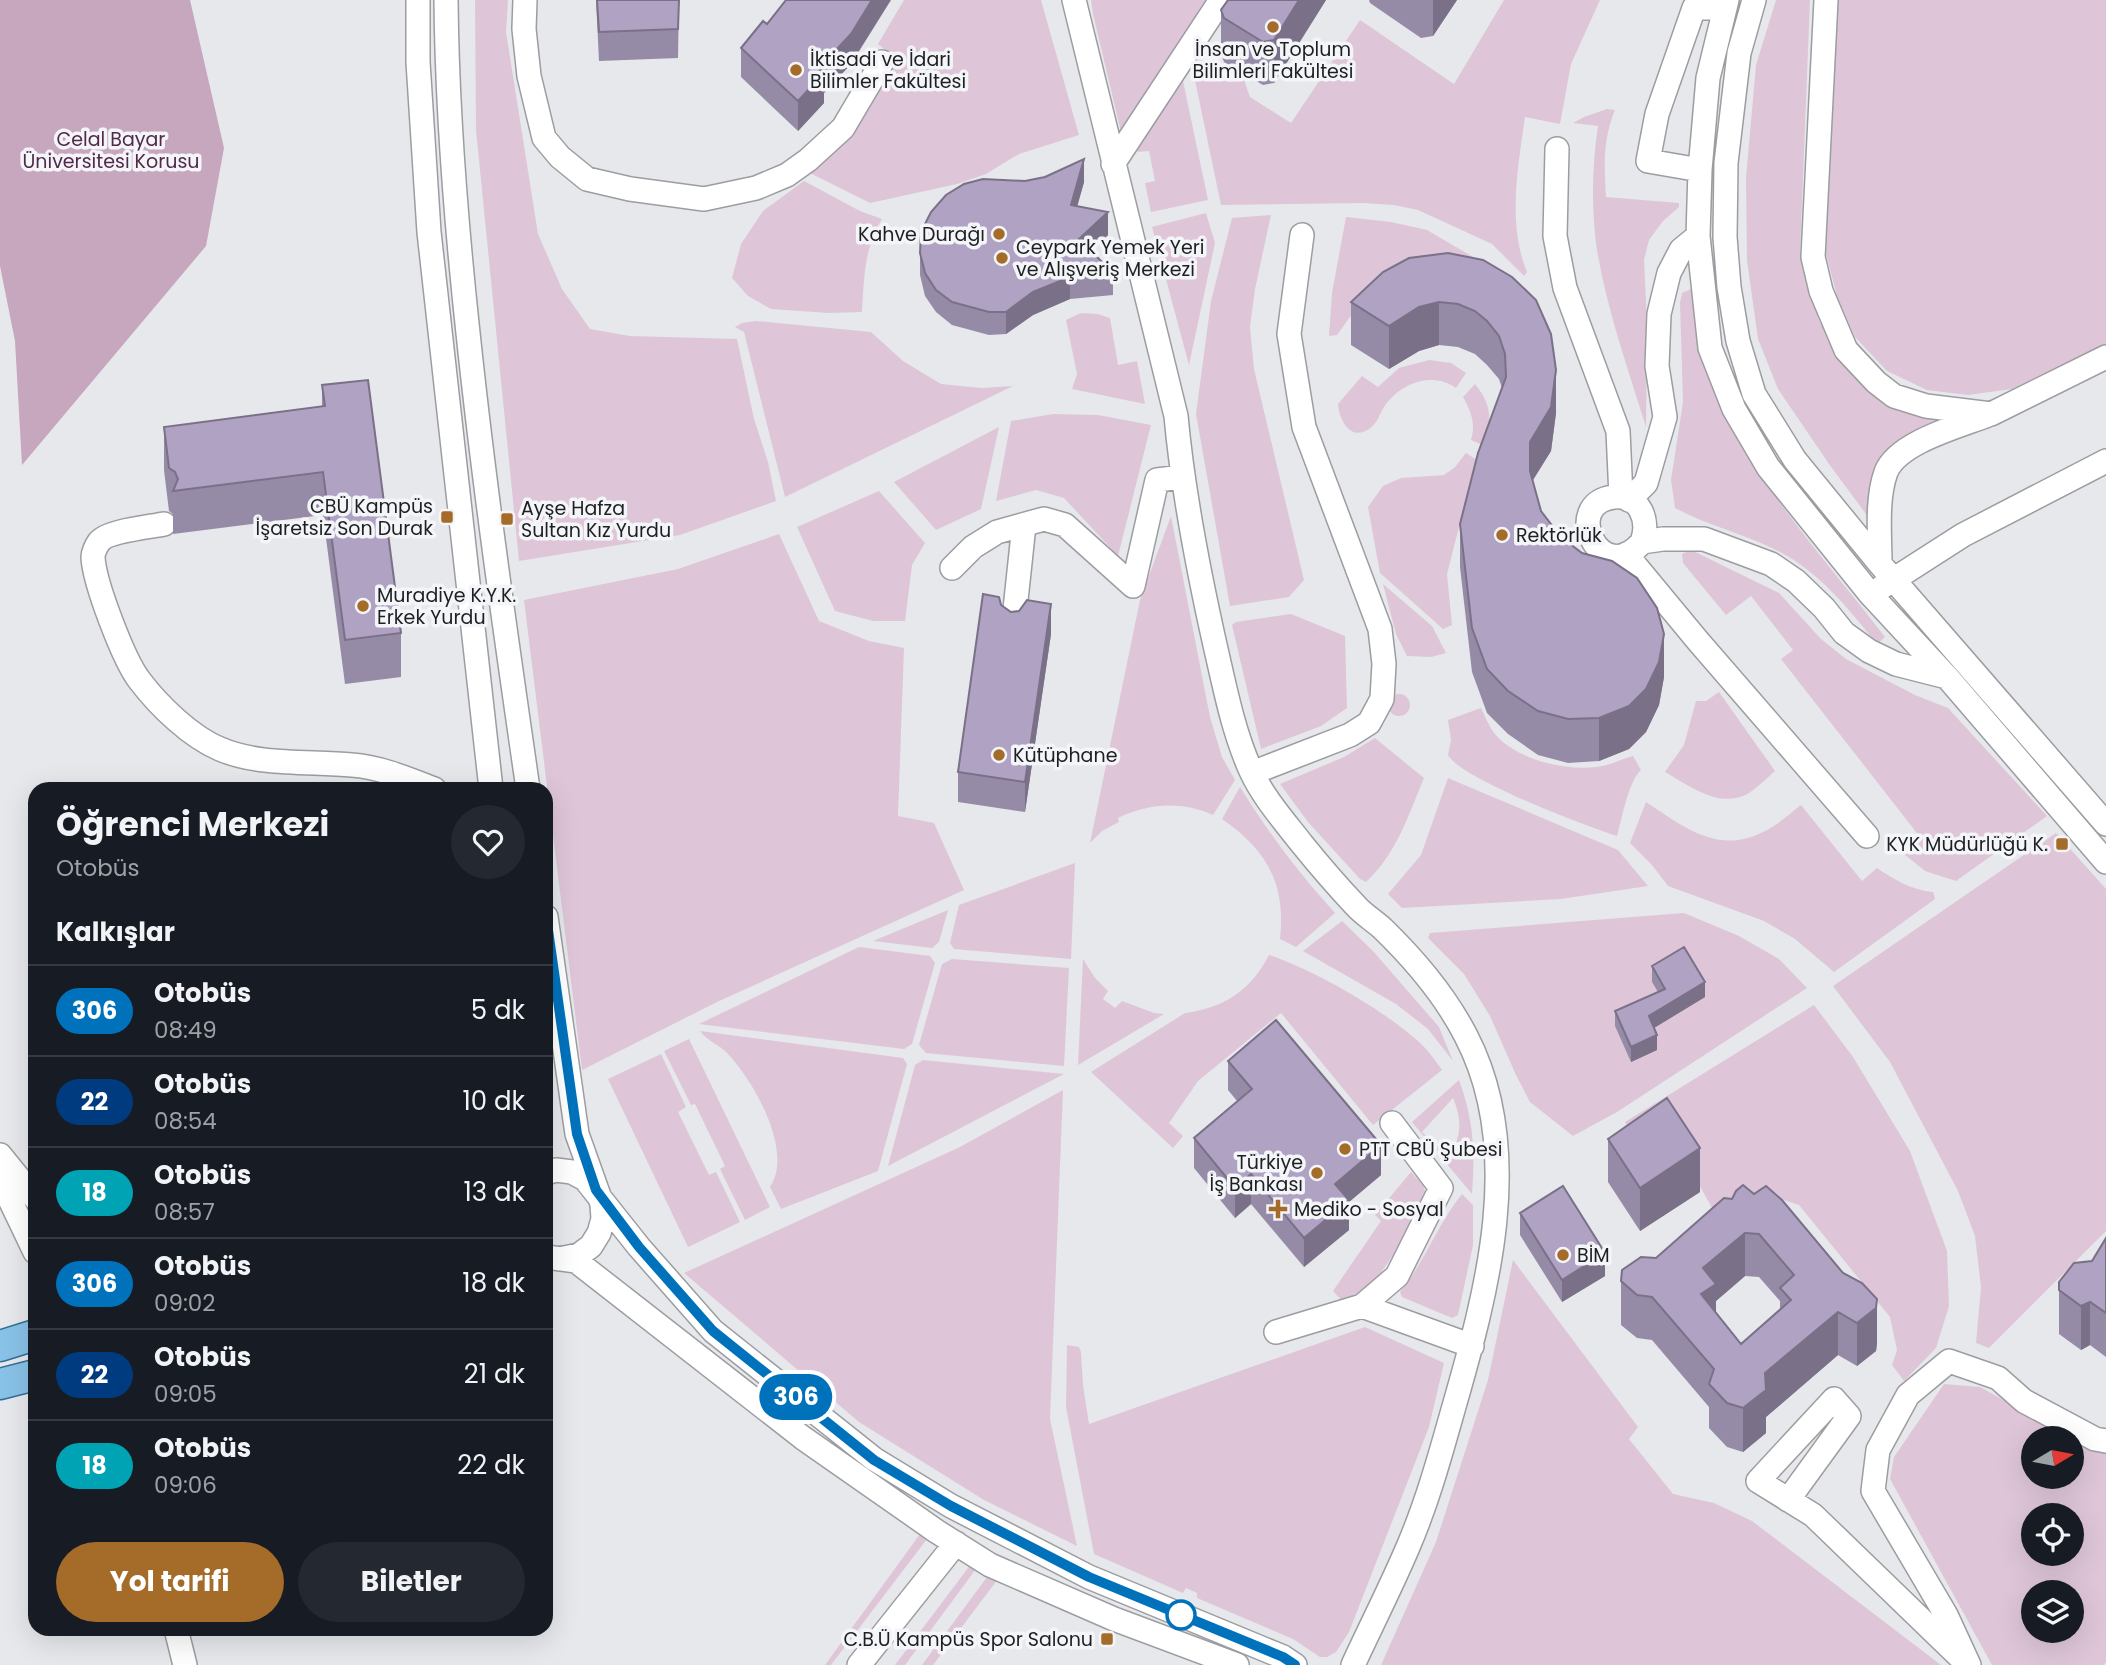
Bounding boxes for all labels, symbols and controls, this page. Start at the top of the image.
marker: İnsan ve Toplum Bilimleri Fakültesi [1265,19,1281,35]
place label: İnsan ve Toplum Bilimleri Fakültesi [1193,36,1353,85]
place label: İktisadi ve İdari Bilimler Fakültesi [810,46,966,95]
marker: İktisadi ve İdari Bilimler Fakültesi [788,62,804,78]
park label: Celal Bayar Üniversitesi Korusu [22,126,200,175]
place label: Kahve Durağı [858,221,985,248]
marker: Kahve Durağı [991,226,1007,242]
place label: Ceypark Yemek Yeri ve Alışveriş Merkezi [1016,234,1205,283]
marker: Ceypark Yemek Yeri ve Alışveriş Merkezi [994,250,1010,266]
place label: CBÜ Kampüs İşaretsiz Son Durak [256,493,433,542]
place label: Ayşe Hafza Sultan Kız Yurdu [521,495,671,544]
marker: CBÜ Kampüs İşaretsiz Son Durak [439,509,455,525]
marker: Ayşe Hafza Sultan Kız Yurdu [499,511,515,527]
place label: Rektörlük [1516,522,1602,549]
marker: Rektörlük [1494,527,1510,543]
place label: Muradiye K.Y.K. Erkek Yurdu [377,582,516,631]
marker: Muradiye K.Y.K. Erkek Yurdu [355,598,371,614]
place label: Kütüphane [1013,742,1117,769]
marker: Kütüphane [991,747,1007,763]
text: Öğrenci Merkezi [56,801,329,848]
button: heart [451,805,525,879]
place label: KYK Müdürlüğü K. [1886,831,2048,858]
marker: KYK Müdürlüğü K. [2054,836,2070,852]
text: Otobüs [56,852,139,884]
text: Kalkışlar [56,914,175,950]
text: Otobüs [154,975,251,1011]
text: 5 dk [471,992,525,1028]
text: 306 [72,994,117,1027]
text: 08:49 [154,1014,217,1046]
text: Otobüs [154,1066,251,1102]
text: 10 dk [462,1083,525,1119]
text: 22 [81,1085,108,1118]
text: 08:54 [154,1105,217,1137]
place label: PTT CBÜ Şubesi [1359,1136,1502,1163]
marker: PTT CBÜ Şubesi [1337,1141,1353,1157]
place label: Türkiye İş Bankası [1209,1149,1303,1198]
text: Otobüs [154,1157,251,1193]
marker: Türkiye İş Bankası [1309,1165,1325,1181]
text: 13 dk [463,1174,525,1210]
text: 18 [82,1176,107,1209]
text: 08:57 [154,1196,215,1228]
place label: Mediko - Sosyal [1294,1196,1444,1223]
marker: Mediko - Sosyal [1268,1199,1288,1219]
place label: BİM [1577,1242,1610,1269]
marker: BİM [1555,1247,1571,1263]
text: Otobüs [154,1248,251,1284]
text: 18 dk [462,1265,525,1301]
text: 306 [72,1267,117,1300]
text: 09:02 [154,1287,216,1319]
text: Otobüs [154,1339,251,1375]
text: 21 dk [464,1356,525,1392]
text: 22 [81,1358,108,1391]
line badge: 306 [756,1374,836,1420]
text: 09:05 [154,1378,217,1410]
text: 306 [773,1380,819,1413]
north arrow [2021,1426,2084,1489]
map controls [2021,1426,2084,1643]
text: Otobüs [154,1430,251,1466]
text: 22 dk [457,1447,525,1483]
text: 18 [82,1449,107,1482]
text: 09:06 [154,1469,217,1501]
button: locate [2021,1503,2084,1566]
button: Yol tarifi [56,1542,284,1622]
button: Biletler [298,1542,525,1622]
button: layers [2021,1580,2084,1643]
unlabelled marker [1166,1600,1196,1630]
place label: C.B.Ü Kampüs Spor Salonu [844,1626,1093,1653]
marker: C.B.Ü Kampüs Spor Salonu [1099,1631,1115,1647]

